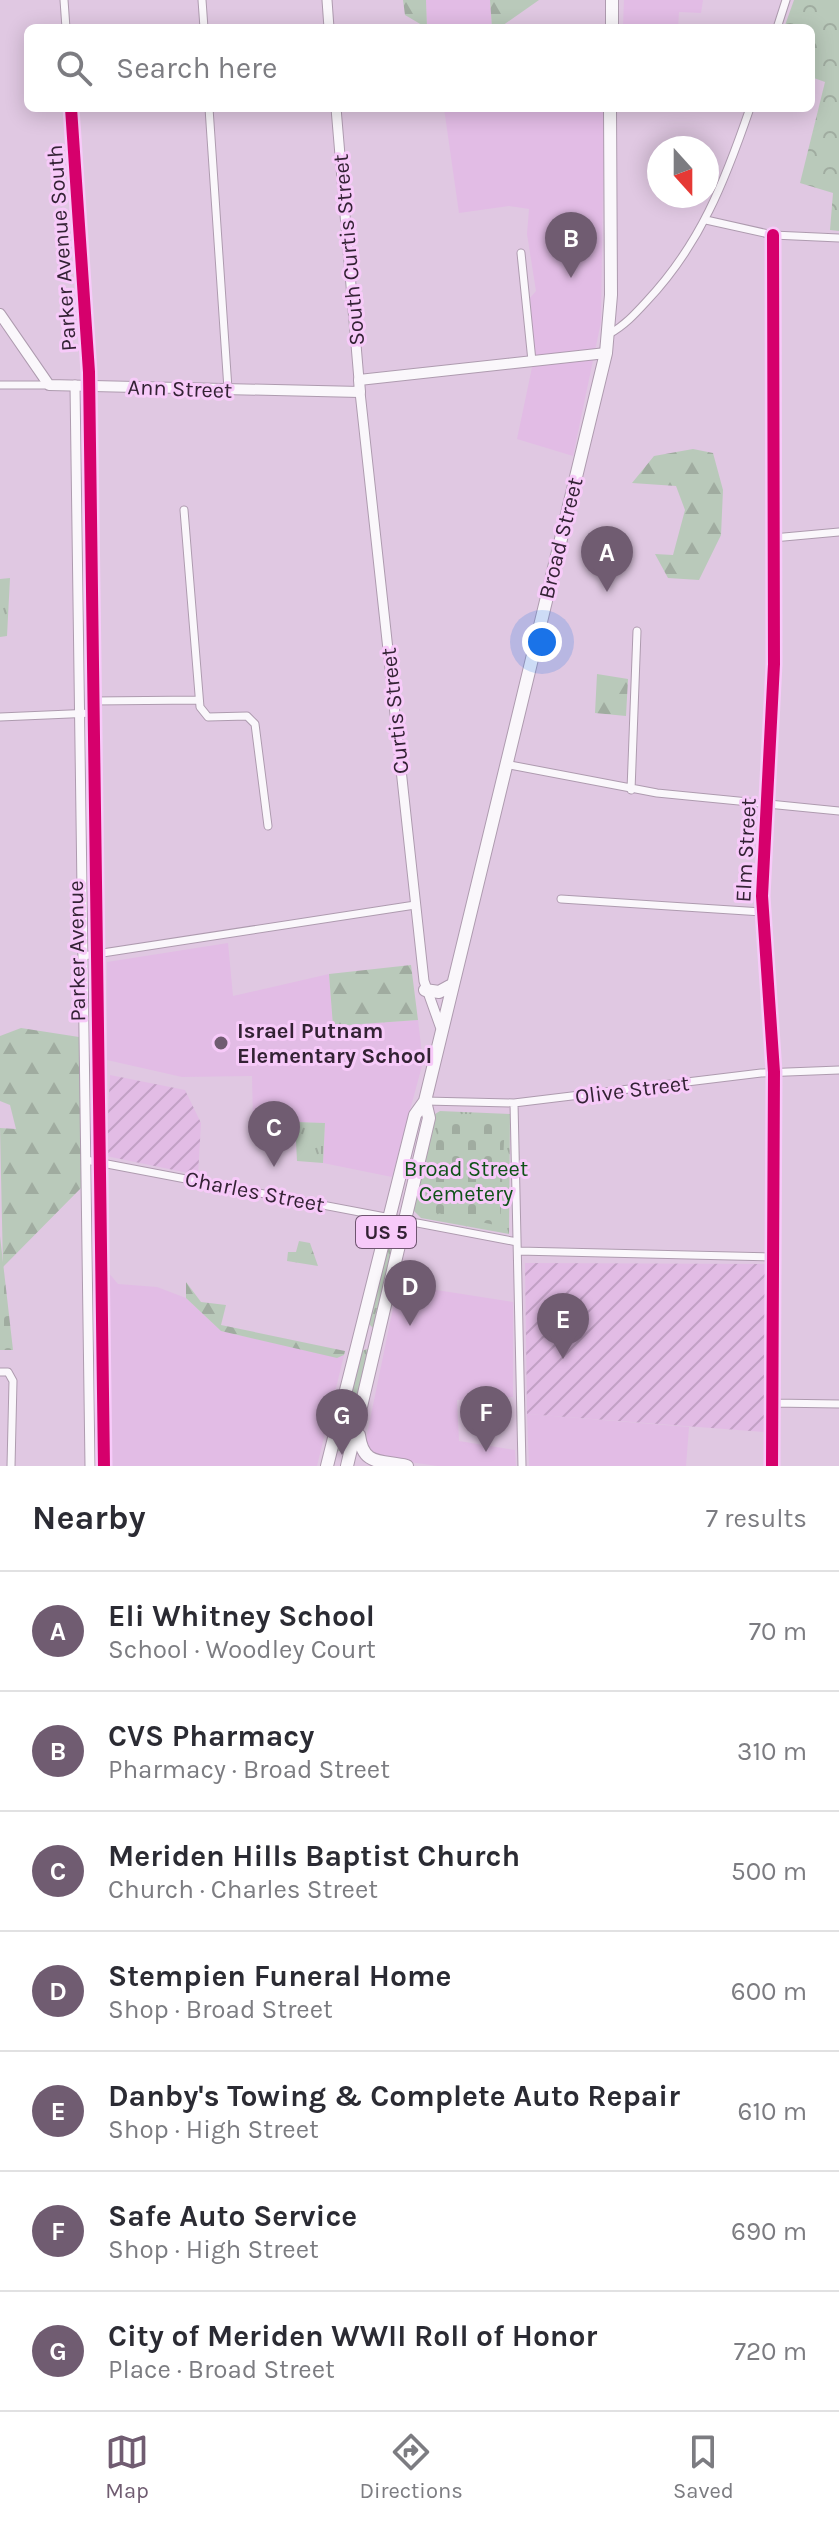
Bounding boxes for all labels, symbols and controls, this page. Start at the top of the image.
search box [24,24,815,112]
icon: search [52,46,96,90]
text: Search here [116,50,277,86]
north arrow [647,136,719,208]
street label: Parker Avenue South [42,144,82,352]
street label: South Curtis Street [328,153,370,347]
pin: B [545,212,597,278]
street label: Ann Street [127,374,233,404]
street label: Broad Street [533,475,589,602]
pin: A [581,526,633,592]
your location [522,622,562,662]
street label: Curtis Street [375,647,415,775]
street label: Elm Street [730,797,762,903]
street label: Parker Avenue [63,880,91,1022]
place label: Israel Putnam Elementary School [237,1018,432,1069]
marker: Israel Putnam Elementary School [212,1034,230,1052]
street label: Olive Street [574,1070,691,1110]
pin: C [248,1101,300,1167]
park label: Broad Street Cemetery [404,1156,528,1207]
street label: Charles Street [183,1166,327,1218]
road number: US 5 [356,1216,416,1248]
pin: D [384,1260,436,1326]
pin: E [537,1293,589,1359]
pin: F [460,1386,512,1452]
pin: G [316,1389,368,1455]
text: Nearby [32,1498,146,1538]
text: 7 results [706,1503,807,1534]
text: Eli Whitney School [108,1598,375,1634]
text: A [50,1616,66,1647]
text: 70 m [749,1616,807,1647]
text: School · Woodley Court [108,1634,376,1665]
text: CVS Pharmacy [108,1718,314,1754]
text: B [50,1736,66,1767]
text: 310 m [737,1736,807,1767]
text: Pharmacy · Broad Street [108,1754,390,1785]
text: Meriden Hills Baptist Church [108,1838,520,1874]
text: C [50,1856,66,1887]
text: 500 m [731,1856,807,1887]
text: Church · Charles Street [108,1874,378,1905]
text: Stempien Funeral Home [108,1958,451,1994]
text: D [49,1976,67,2007]
text: 600 m [731,1976,807,2007]
text: Shop · Broad Street [108,1994,333,2025]
text: Danby's Towing & Complete Auto Repair [108,2078,680,2114]
text: E [50,2096,66,2127]
text: 610 m [738,2096,807,2127]
text: Shop · High Street [108,2114,319,2145]
text: Safe Auto Service [108,2198,357,2234]
text: F [51,2216,65,2247]
text: 690 m [731,2216,807,2247]
text: Shop · High Street [108,2234,319,2265]
text: City of Meriden WWII Roll of Honor [108,2318,597,2354]
text: G [49,2336,67,2367]
text: 720 m [734,2336,807,2367]
text: Place · Broad Street [108,2354,335,2385]
tab: Map [105,2430,149,2504]
tab: Directions [359,2430,463,2504]
tab: Saved [673,2430,734,2504]

